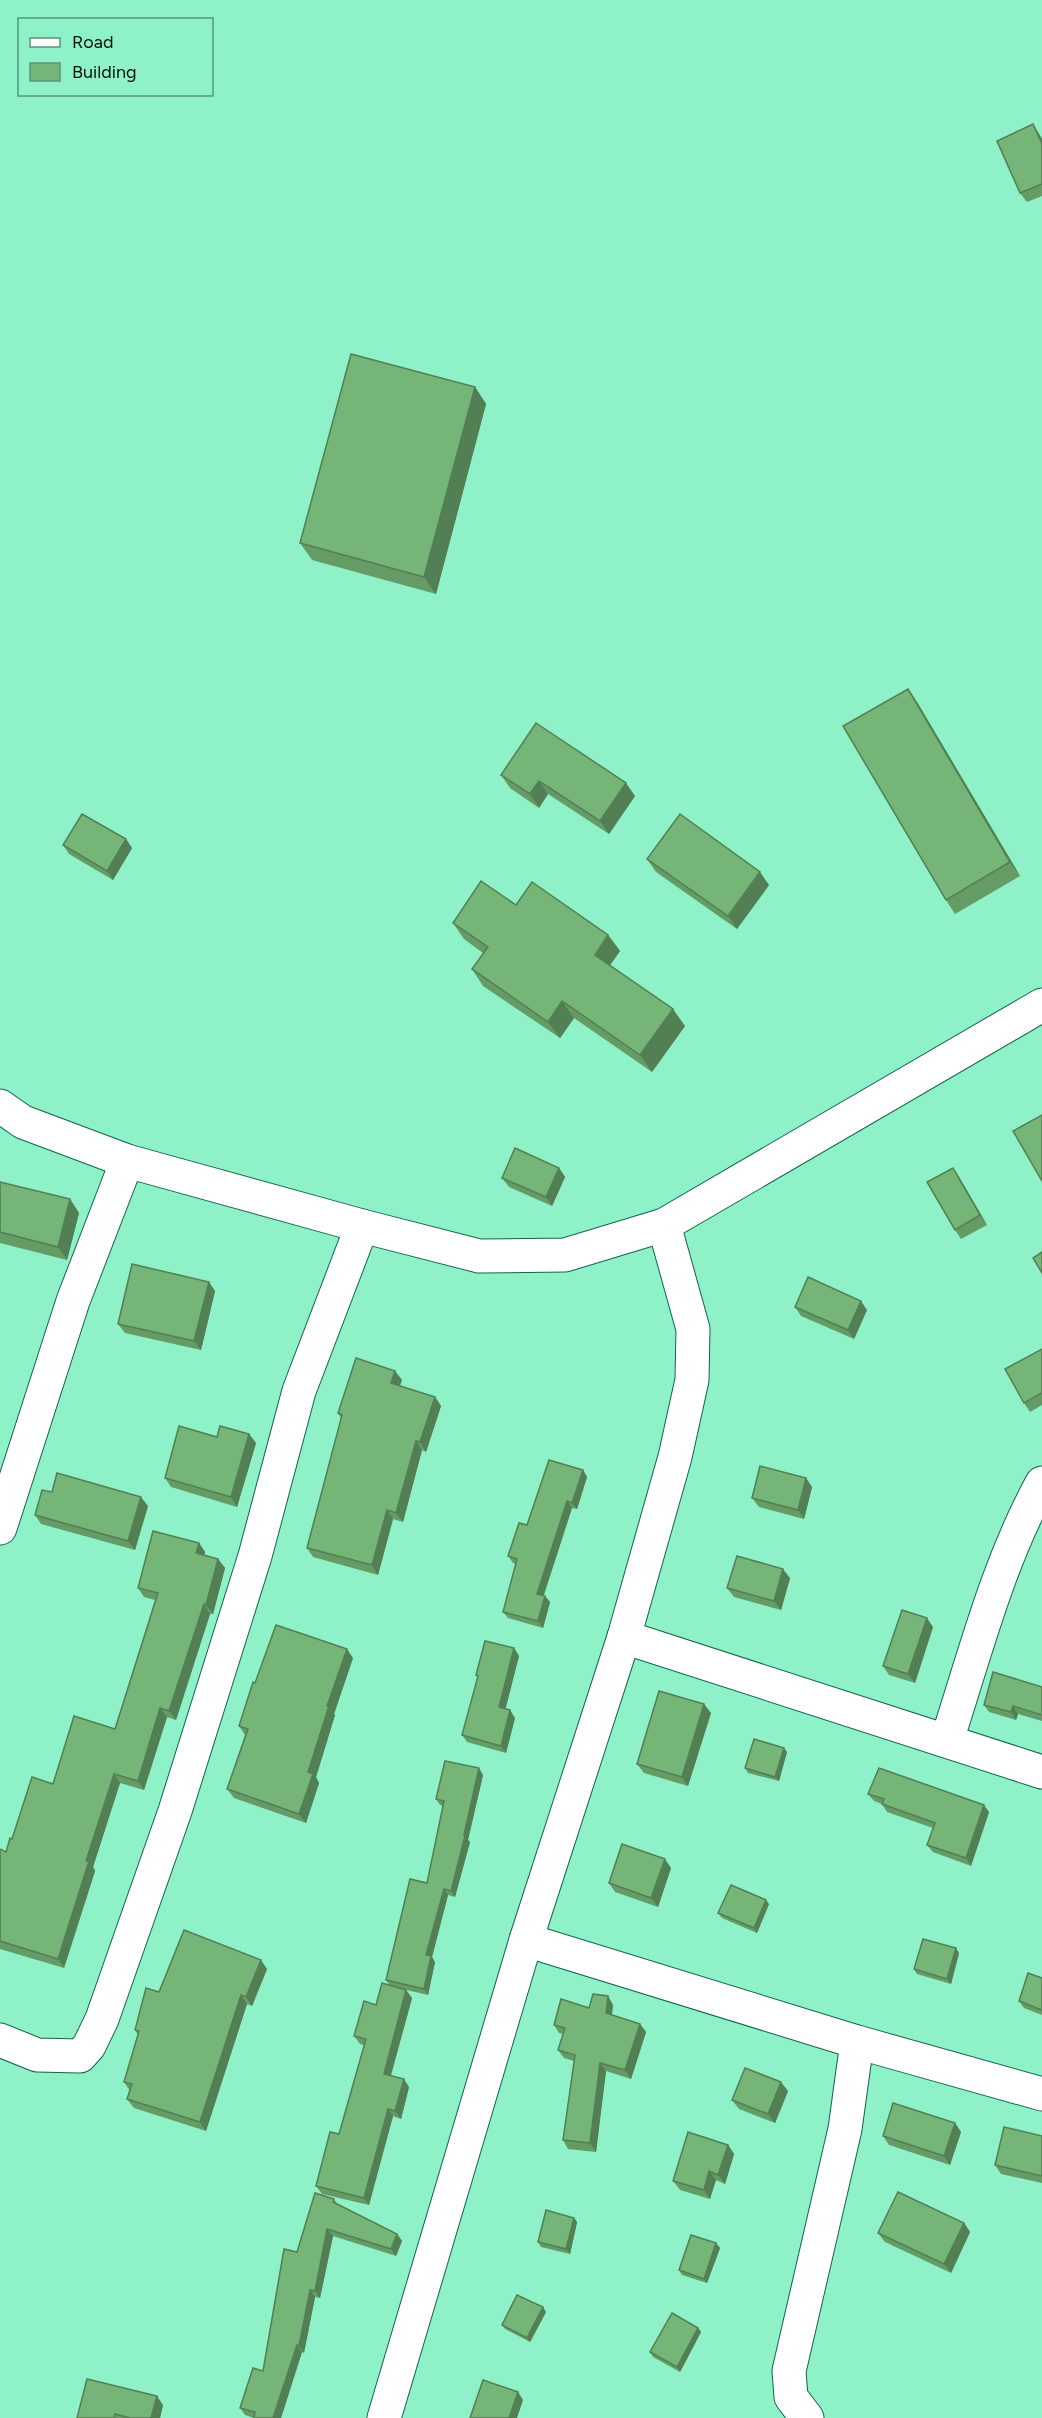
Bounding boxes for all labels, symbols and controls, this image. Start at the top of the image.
legend [18,18,213,96]
text: Road [72,31,113,53]
text: Building [72,61,137,83]

